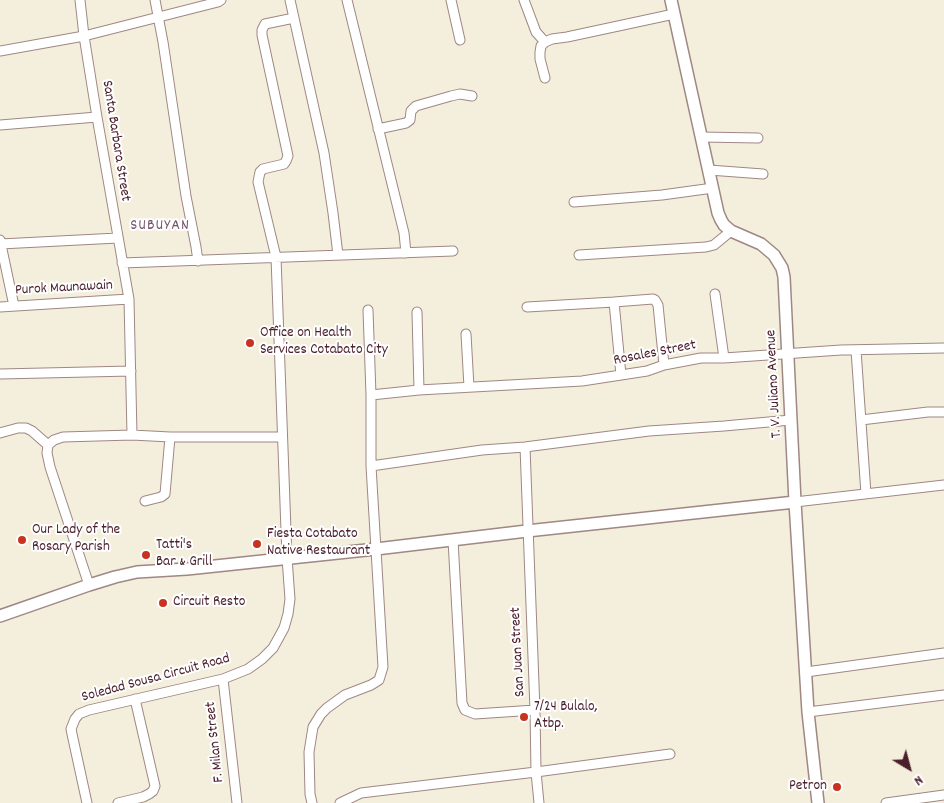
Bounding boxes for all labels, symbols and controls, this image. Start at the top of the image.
street label: Santa Barbara Street [97,79,133,203]
district label: SUBUYAN [129,217,191,237]
street label: Purok Maunawain [15,277,113,301]
place label: Office on Health Services Cotabato City [260,325,388,360]
street label: T. V. Juliano Avenue [763,329,787,439]
marker: Office on Health Services Cotabato City [244,337,256,349]
street label: Rosales Street [612,337,698,371]
place label: Our Lady of the Rosary Parish [32,522,120,557]
place label: Fiesta Cotabato Native Restaurant [267,526,370,561]
marker: Our Lady of the Rosary Parish [16,534,28,546]
place label: Tatti's Bar & Grill [156,537,212,572]
marker: Fiesta Cotabato Native Restaurant [251,538,263,550]
marker: Tatti's Bar & Grill [140,549,152,561]
place label: Circuit Resto [173,594,245,612]
marker: Circuit Resto [157,597,169,609]
street label: San Juan Street [508,607,530,697]
street label: Soledad Sousa Circuit Road [80,651,232,707]
place label: 7/24 Bulalo, Atbp. [534,699,598,734]
street label: F. Milan Street [203,700,229,784]
marker: 7/24 Bulalo, Atbp. [518,711,530,723]
north arrow [884,743,934,793]
text: N [909,770,927,790]
place label: Petron [789,778,827,796]
marker: Petron [831,781,843,793]

